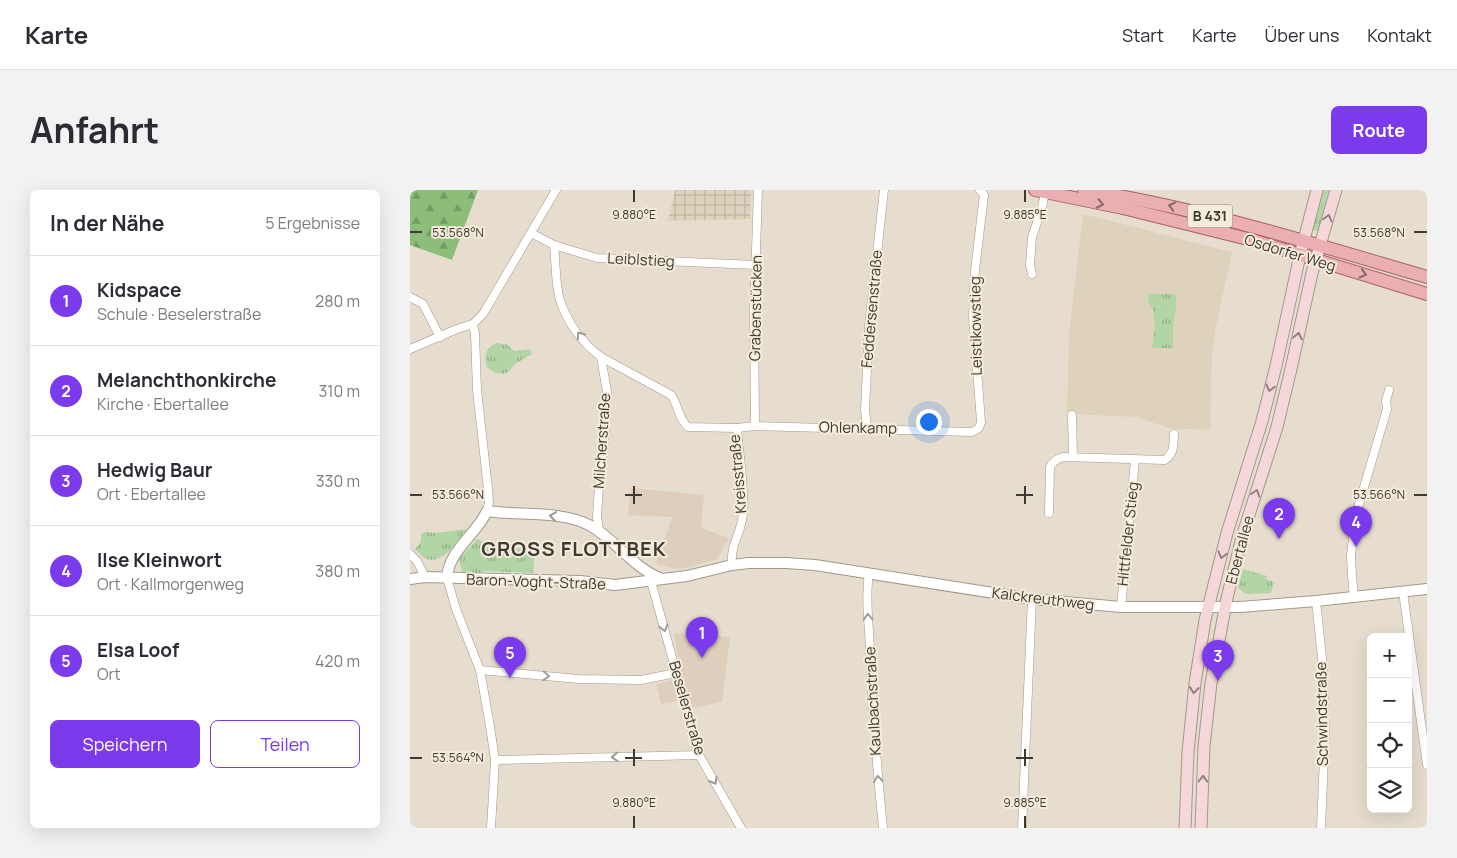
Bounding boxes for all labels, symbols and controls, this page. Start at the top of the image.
text: Karte [25,18,88,51]
text: Start [1122,23,1164,47]
text: Karte [1192,23,1237,47]
text: Über uns [1265,23,1339,47]
text: Kontakt [1367,23,1432,47]
text: Anfahrt [30,106,159,154]
button: Route [1331,106,1427,154]
one-way arrow [1096,198,1105,209]
one-way arrow [1168,201,1177,212]
road number: B 431 [1188,205,1232,228]
text: 9.880°E [612,206,656,223]
text: 9.885°E [1003,206,1047,223]
text: In der Nähe [50,209,164,237]
text: 5 Ergebnisse [265,212,360,234]
one-way arrow [1322,213,1333,222]
text: 53.568°N [432,224,484,241]
text: 53.568°N [1353,224,1405,241]
street label: Osdorfer Weg [1242,229,1339,276]
street label: Leiblstieg [607,247,675,272]
street label: Feddersenstraße [856,249,887,369]
street label: Grabenstücken [744,255,767,361]
one-way arrow [1358,269,1366,279]
street label: Leistikowstieg [964,276,987,376]
text: Kidspace [97,277,181,303]
text: 1 [62,290,70,312]
text: 280 m [315,290,360,312]
text: Schule · Beselerstraße [97,303,261,325]
one-way arrow [577,331,586,341]
one-way arrow [1292,331,1303,340]
text: Melanchthonkirche [97,367,276,393]
text: 2 [61,380,71,402]
text: 310 m [318,380,360,402]
one-way arrow [1265,384,1276,393]
street label: Milcherstraße [588,392,615,489]
text: Kirche · Ebertallee [97,393,229,415]
your location [916,409,942,435]
street label: Ohlenkamp [819,416,897,439]
street label: Kreisstraße [724,433,751,514]
text: Hedwig Baur [97,457,212,483]
text: 3 [61,470,71,492]
text: 330 m [316,470,360,492]
street label: Hittfelder Stieg [1112,481,1143,587]
text: Ort · Ebertallee [97,483,206,505]
text: 53.566°N [432,486,484,503]
text: 53.566°N [1353,486,1405,503]
one-way arrow [1251,489,1261,497]
pin: 2 [1263,498,1295,539]
pin: 4 [1340,506,1372,547]
one-way arrow [549,512,557,522]
street label: Ebertallee [1220,513,1259,587]
district label: GROSS FLOTTBEK [481,535,667,562]
text: Ilse Kleinwort [97,547,222,573]
one-way arrow [1217,551,1227,559]
text: 4 [61,560,71,582]
text: 380 m [315,560,360,582]
street label: Baron-Voght-Straße [466,569,606,594]
text: Ort · Kallmorgenweg [97,573,244,595]
street label: Kalckreuthweg [991,582,1096,615]
one-way arrow [863,613,874,621]
pin: 1 [686,617,718,658]
one-way arrow [658,623,668,631]
map controls [1367,633,1412,813]
button: + [1367,633,1412,678]
text: Elsa Loof [97,637,179,663]
pin: 5 [494,637,526,678]
pin: 3 [1202,640,1234,681]
street label: Kaulbachstraße [859,646,886,756]
text: 5 [61,650,71,672]
text: 420 m [315,650,360,672]
street label: Beselerstraße [664,658,711,758]
street label: Schwindstraße [1310,661,1333,766]
text: Ort [97,663,121,685]
one-way arrow [542,670,550,681]
button: − [1367,678,1412,723]
one-way arrow [1189,686,1200,694]
button: Speichern [50,720,200,768]
button: Teilen [210,720,360,768]
button: locate [1367,723,1412,768]
text: 53.564°N [432,749,484,766]
one-way arrow [611,752,619,763]
button: layers [1367,768,1412,813]
one-way arrow [873,775,884,783]
one-way arrow [1197,775,1208,783]
one-way arrow [708,776,718,785]
text: 9.880°E [612,794,656,811]
text: 9.885°E [1003,794,1047,811]

